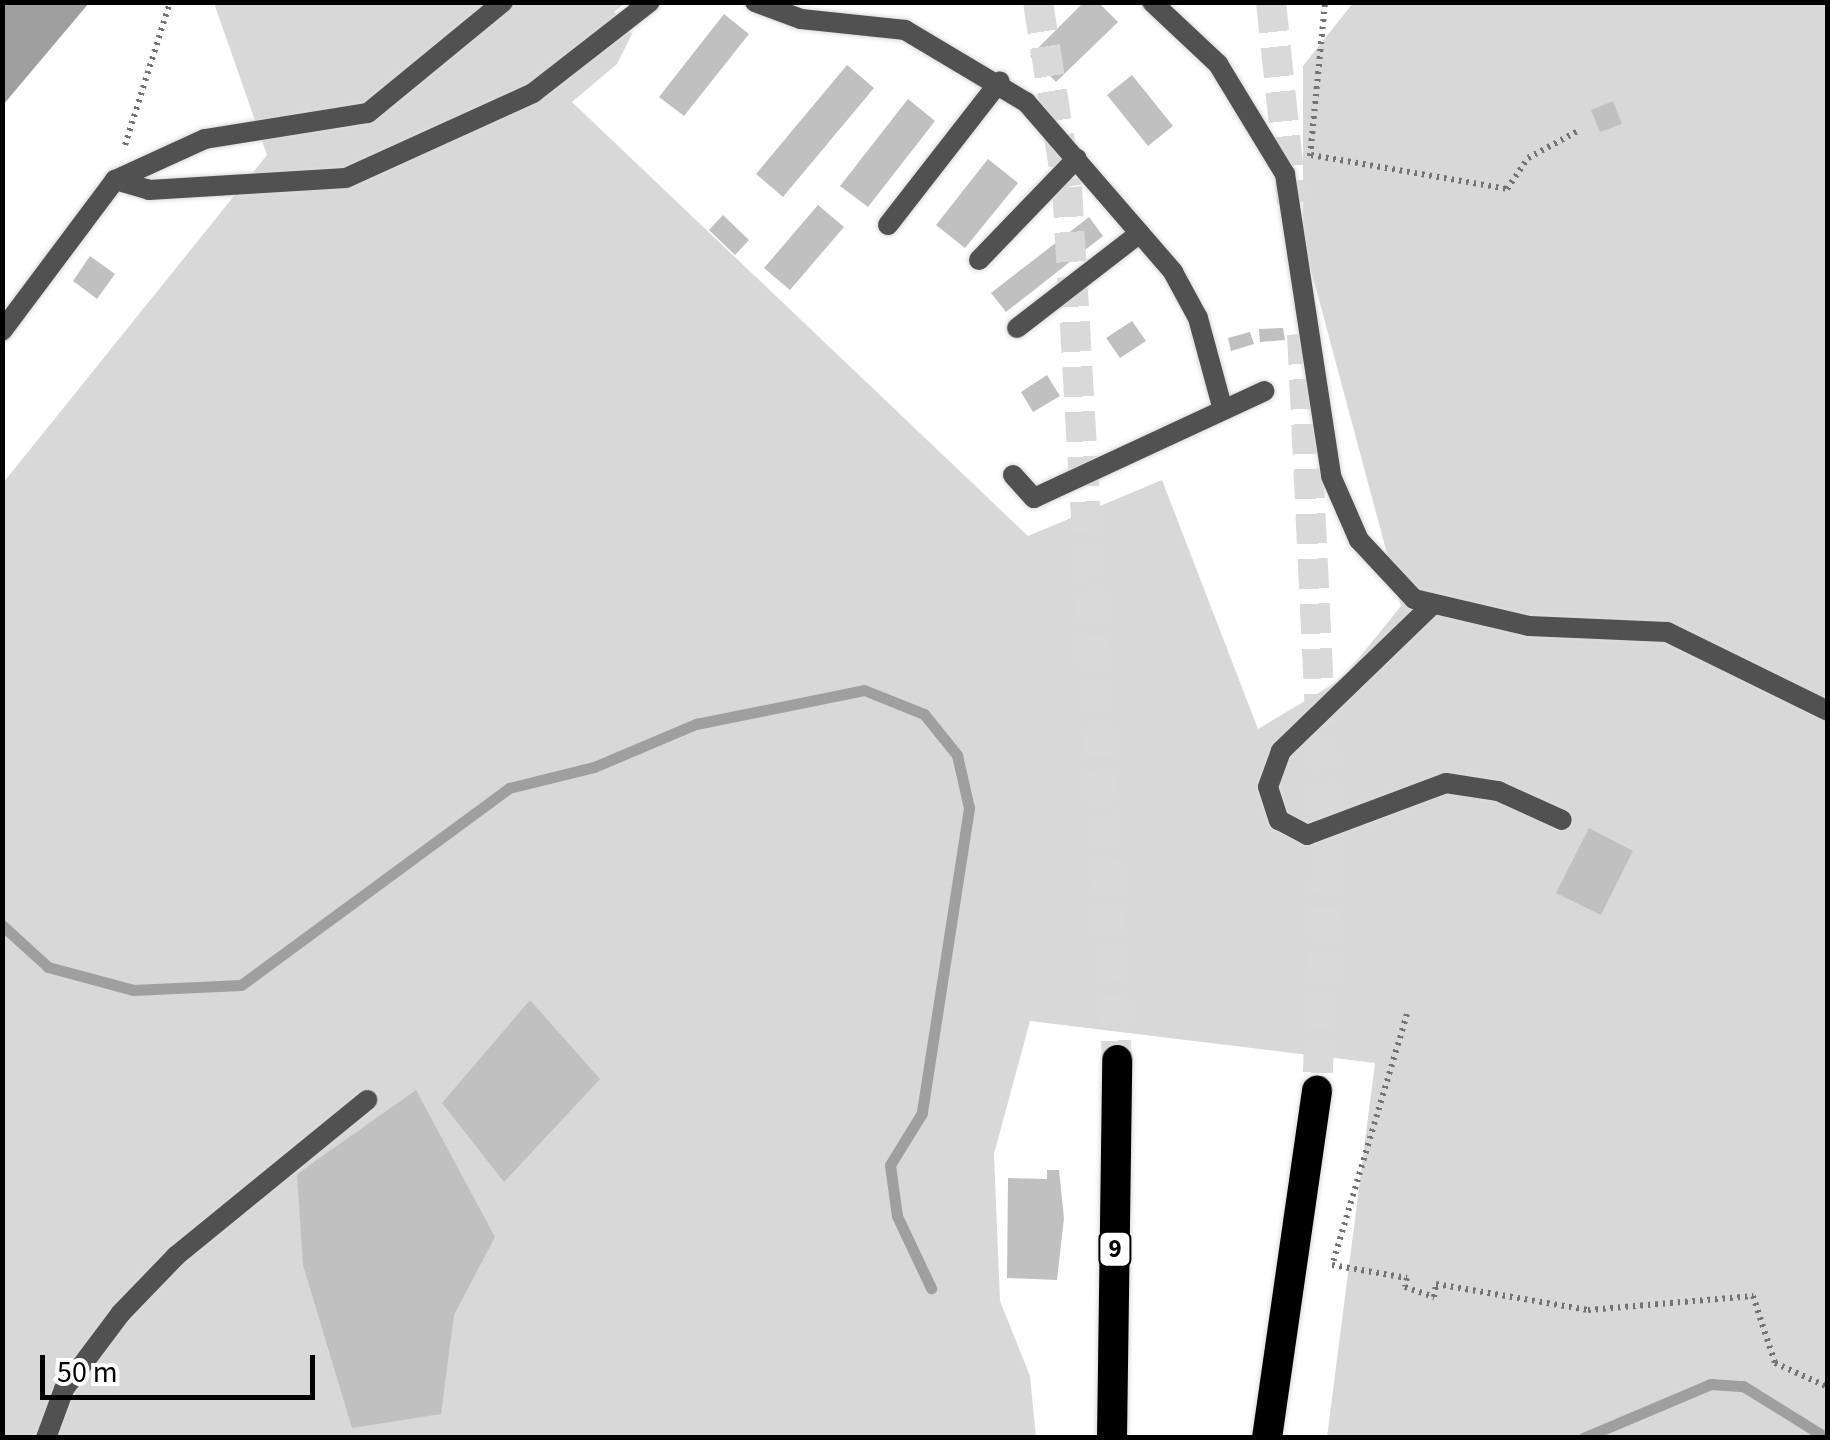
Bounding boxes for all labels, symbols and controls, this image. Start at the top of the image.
road number: 9 [1098,1229,1132,1269]
scale bar [45,1335,320,1397]
text: 50 m [57,1351,118,1394]

